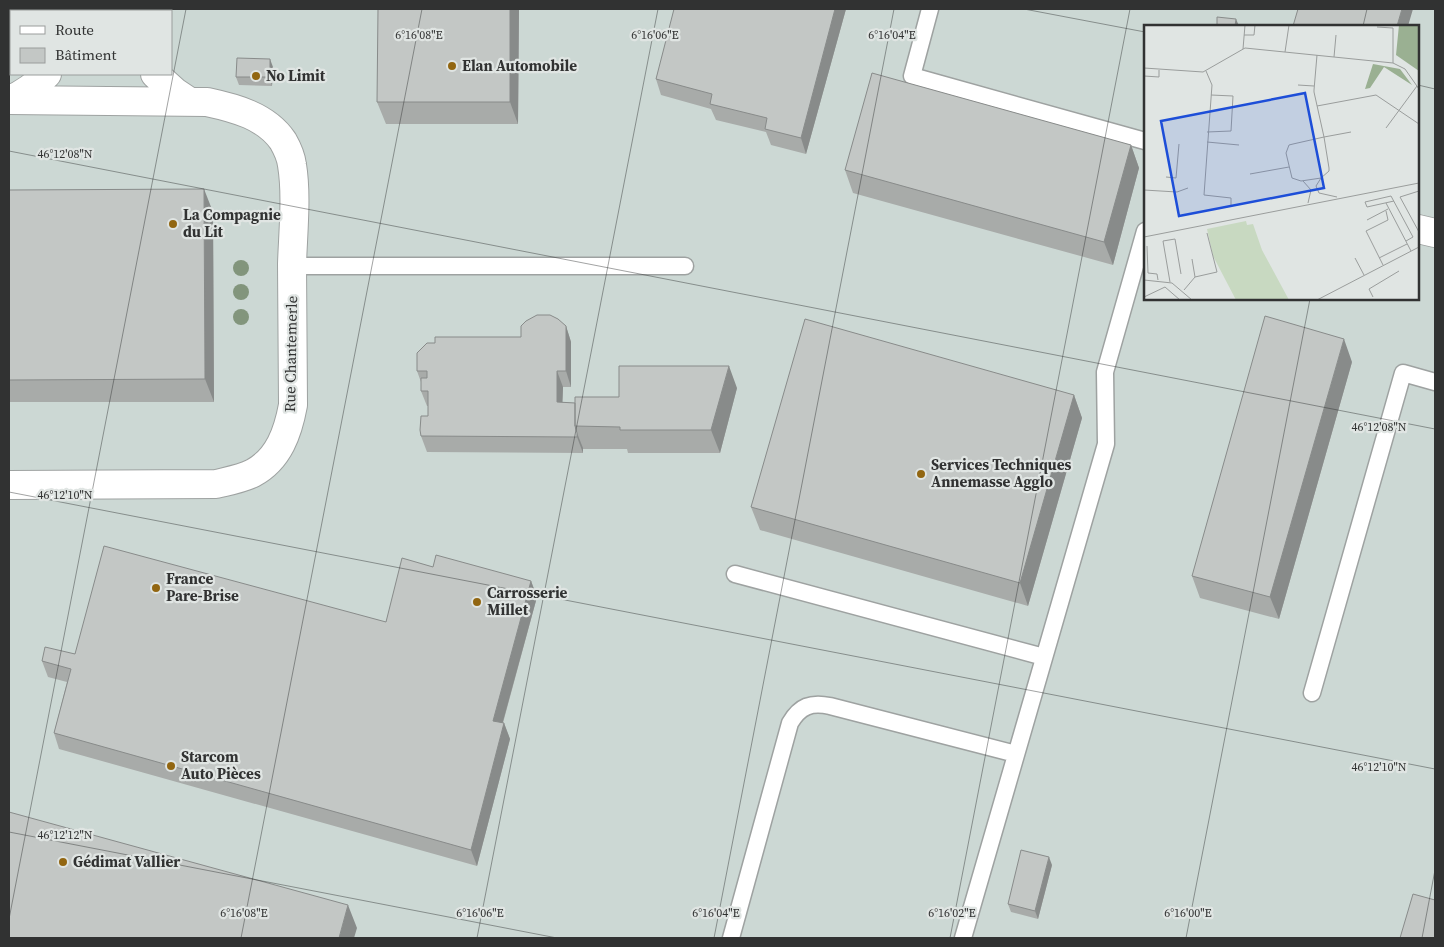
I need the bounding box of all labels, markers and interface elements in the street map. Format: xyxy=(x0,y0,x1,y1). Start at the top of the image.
legend xyxy=(10,10,172,75)
text: Route xyxy=(55,19,94,40)
inset map xyxy=(1144,25,1419,300)
text: 6°16'08"E xyxy=(395,27,443,43)
text: 6°16'06"E xyxy=(631,27,679,43)
text: 6°16'04"E xyxy=(868,27,916,43)
text: Bâtiment xyxy=(55,44,117,65)
place label: Elan Automobile xyxy=(462,55,577,76)
marker: Elan Automobile xyxy=(446,60,458,72)
place label: No Limit xyxy=(266,65,326,86)
marker: No Limit xyxy=(250,70,262,82)
text: 46°12'08"N xyxy=(37,146,93,162)
place label: La Compagnie du Lit xyxy=(183,204,281,242)
marker: La Compagnie du Lit xyxy=(167,218,179,230)
street label: Rue Chantemerle xyxy=(279,295,302,412)
text: 46°12'08"N xyxy=(1351,419,1407,435)
place label: Services Techniques Annemasse Agglo xyxy=(931,454,1071,492)
marker: Services Techniques Annemasse Agglo xyxy=(915,468,927,480)
text: 46°12'10"N xyxy=(37,487,93,503)
place label: France Pare-Brise xyxy=(166,568,239,606)
marker: France Pare-Brise xyxy=(150,582,162,594)
place label: Carrosserie Millet xyxy=(487,582,568,620)
marker: Carrosserie Millet xyxy=(471,596,483,608)
place label: Starcom Auto Pièces xyxy=(181,746,261,784)
text: 46°12'10"N xyxy=(1351,759,1407,775)
marker: Starcom Auto Pièces xyxy=(165,760,177,772)
text: 46°12'12"N xyxy=(37,827,93,843)
place label: Gédimat Vallier xyxy=(73,851,180,872)
marker: Gédimat Vallier xyxy=(57,856,69,868)
text: 6°16'08"E xyxy=(220,905,268,921)
text: 6°16'06"E xyxy=(456,905,504,921)
text: 6°16'04"E xyxy=(692,905,740,921)
text: 6°16'02"E xyxy=(928,905,976,921)
text: 6°16'00"E xyxy=(1164,905,1212,921)

